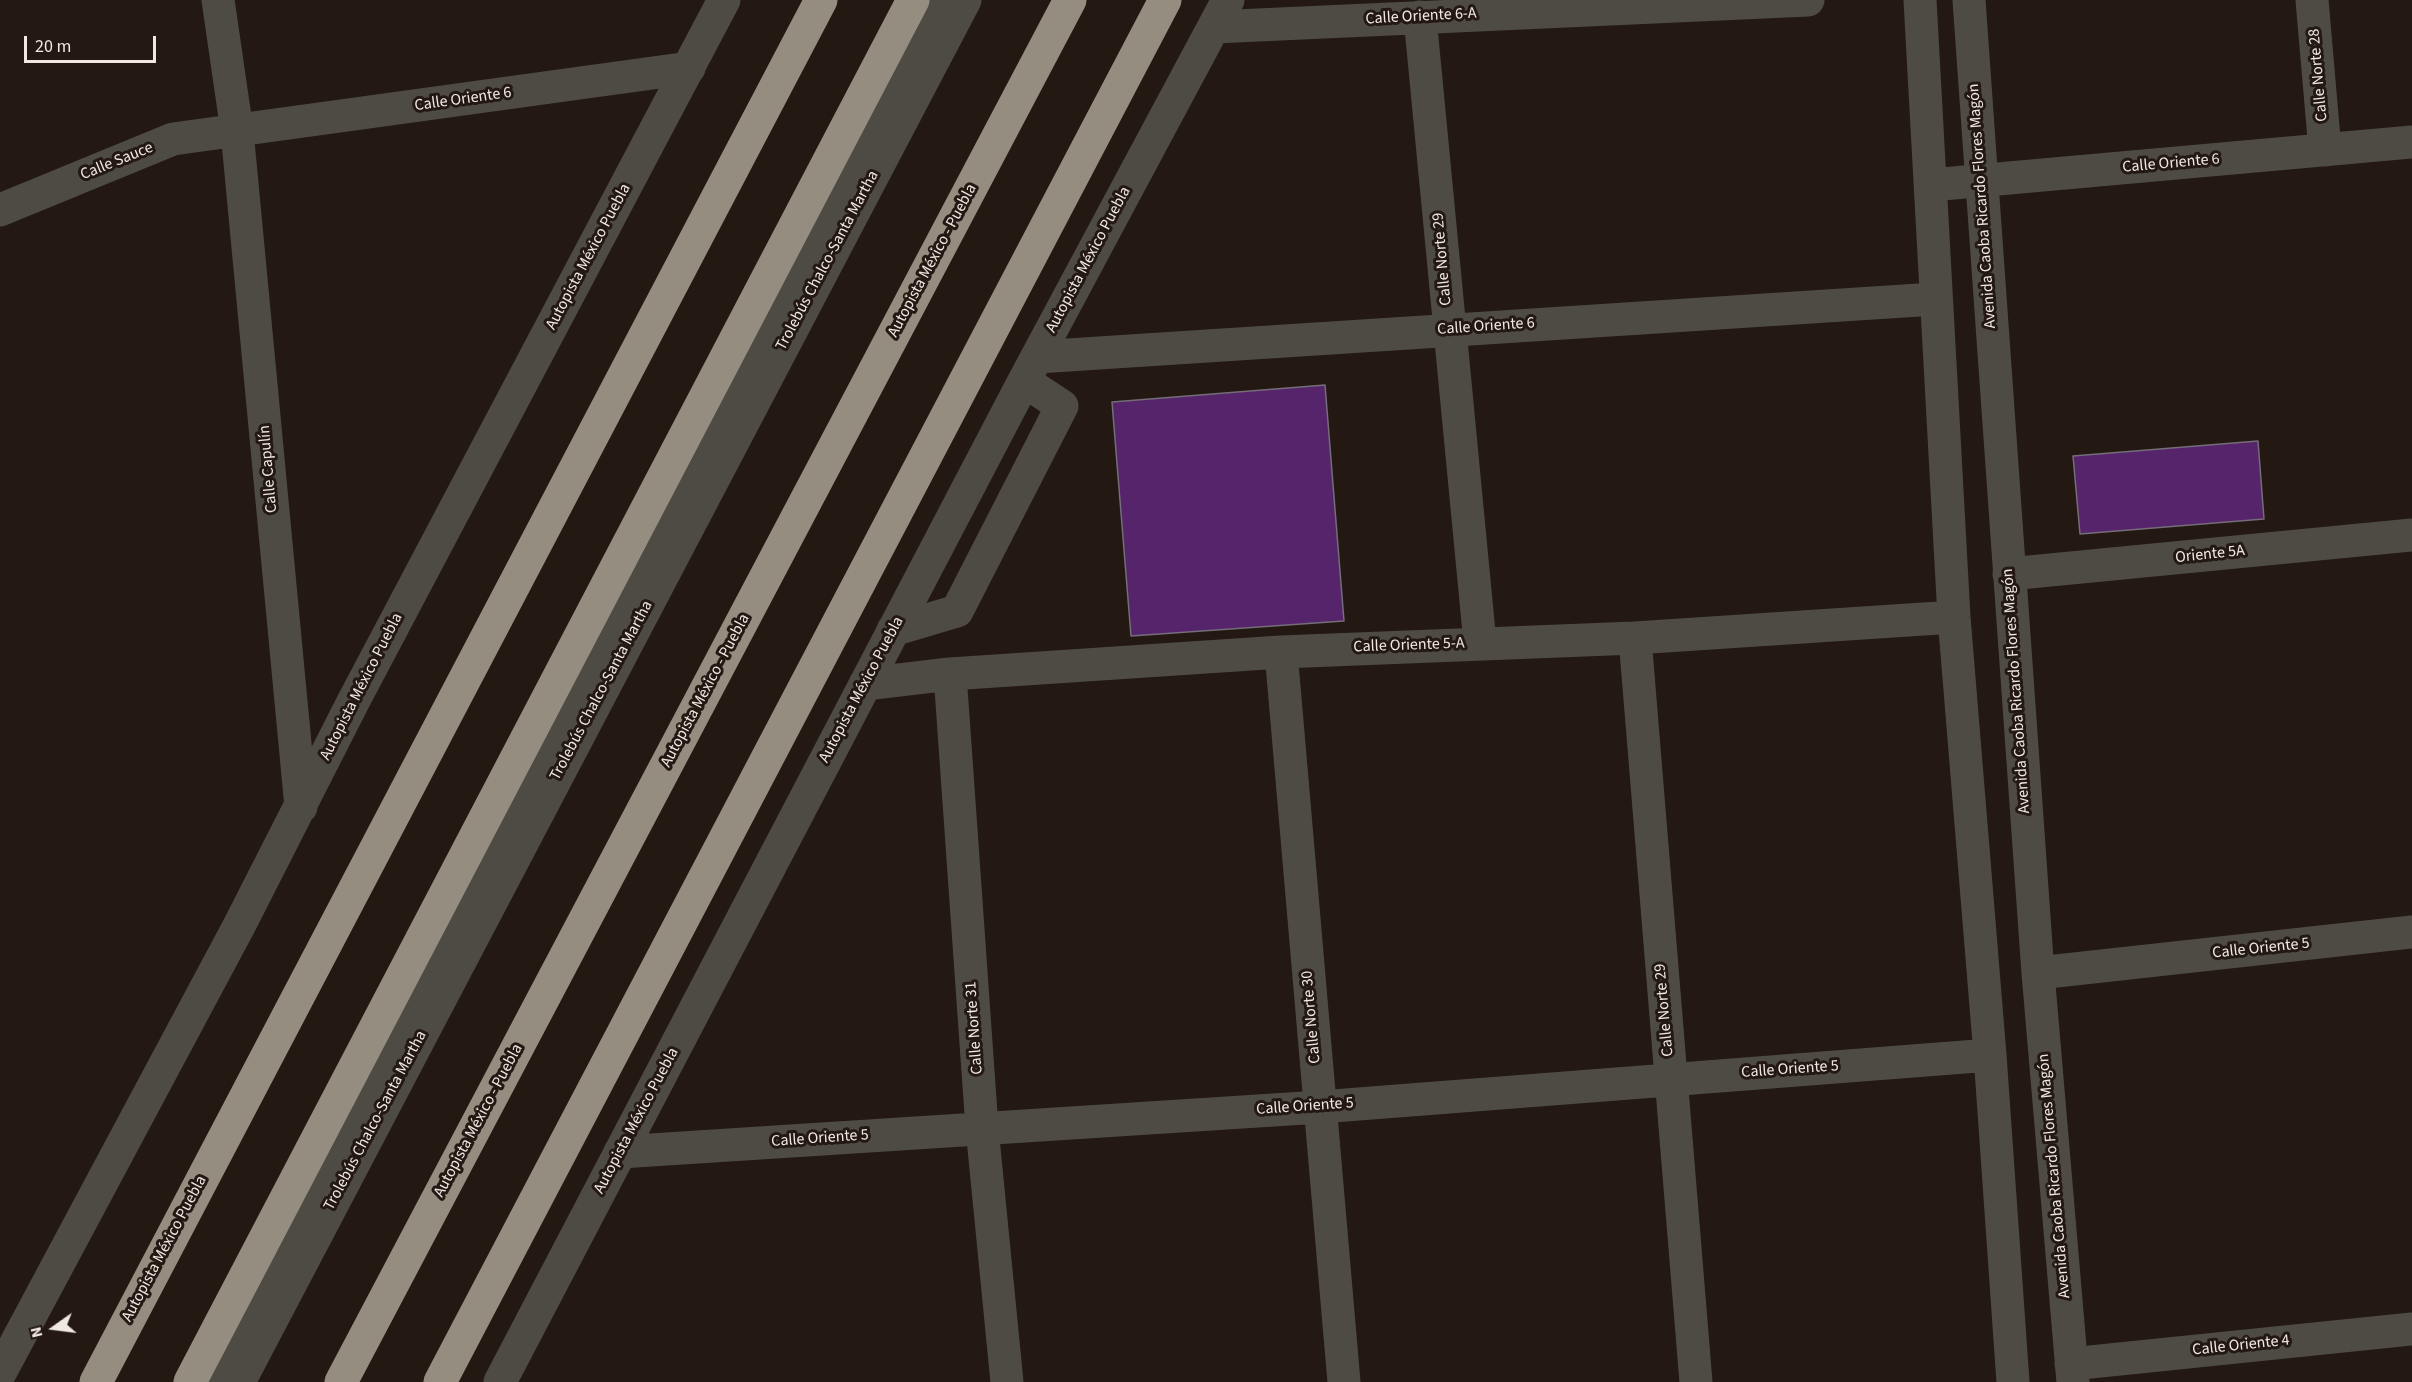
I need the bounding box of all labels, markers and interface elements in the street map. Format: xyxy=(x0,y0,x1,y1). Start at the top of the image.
street label: Calle Oriente 6-A xyxy=(1365,5,1477,29)
scale bar xyxy=(27,24,159,62)
street label: Calle Norte 28 xyxy=(2305,28,2333,122)
text: 20 m xyxy=(35,34,71,59)
street label: Avenida Caoba Ricardo Flores Magón xyxy=(1965,83,2001,329)
street label: Calle Oriente 6 xyxy=(413,84,513,116)
street label: Calle Sauce xyxy=(78,139,156,185)
street label: Calle Oriente 6 xyxy=(2122,150,2220,178)
street label: Trolebús Chalco-Santa Martha xyxy=(772,168,884,354)
street label: Autopista México Puebla xyxy=(542,181,636,333)
street label: Autopista México - Puebla xyxy=(884,181,982,341)
street label: Autopista México Puebla xyxy=(1042,184,1136,336)
street label: Calle Norte 29 xyxy=(1429,212,1457,306)
street label: Calle Oriente 6 xyxy=(1437,314,1535,340)
street label: Calle Capulín xyxy=(256,424,282,514)
street label: Oriente 5A xyxy=(2174,542,2246,568)
street label: Avenida Caoba Ricardo Flores Magón xyxy=(1999,568,2035,814)
street label: Trolebús Chalco-Santa Martha xyxy=(546,598,658,784)
street label: Autopista México Puebla xyxy=(317,610,407,764)
street label: Autopista México - Puebla xyxy=(657,611,755,771)
street label: Autopista México Puebla xyxy=(815,614,909,766)
street label: Calle Oriente 5-A xyxy=(1353,634,1465,658)
street label: Calle Oriente 5 xyxy=(2211,934,2311,964)
street label: Calle Norte 29 xyxy=(1651,963,1679,1057)
street label: Calle Norte 30 xyxy=(1298,970,1326,1064)
street label: Calle Norte 31 xyxy=(962,981,988,1075)
street label: Trolebús Chalco-Santa Martha xyxy=(320,1028,432,1214)
street label: Autopista México - Puebla xyxy=(430,1041,528,1201)
street label: Autopista México Puebla xyxy=(590,1045,684,1197)
street label: Avenida Caoba Ricardo Flores Magón xyxy=(2035,1053,2075,1299)
street label: Calle Oriente 5 xyxy=(1741,1057,1839,1083)
street label: Calle Oriente 5 xyxy=(1256,1094,1354,1120)
street label: Calle Oriente 5 xyxy=(771,1126,869,1152)
street label: Autopista México Puebla xyxy=(118,1173,212,1325)
north arrow xyxy=(24,1298,84,1358)
text: N xyxy=(25,1325,48,1340)
street label: Calle Oriente 4 xyxy=(2191,1331,2291,1361)

